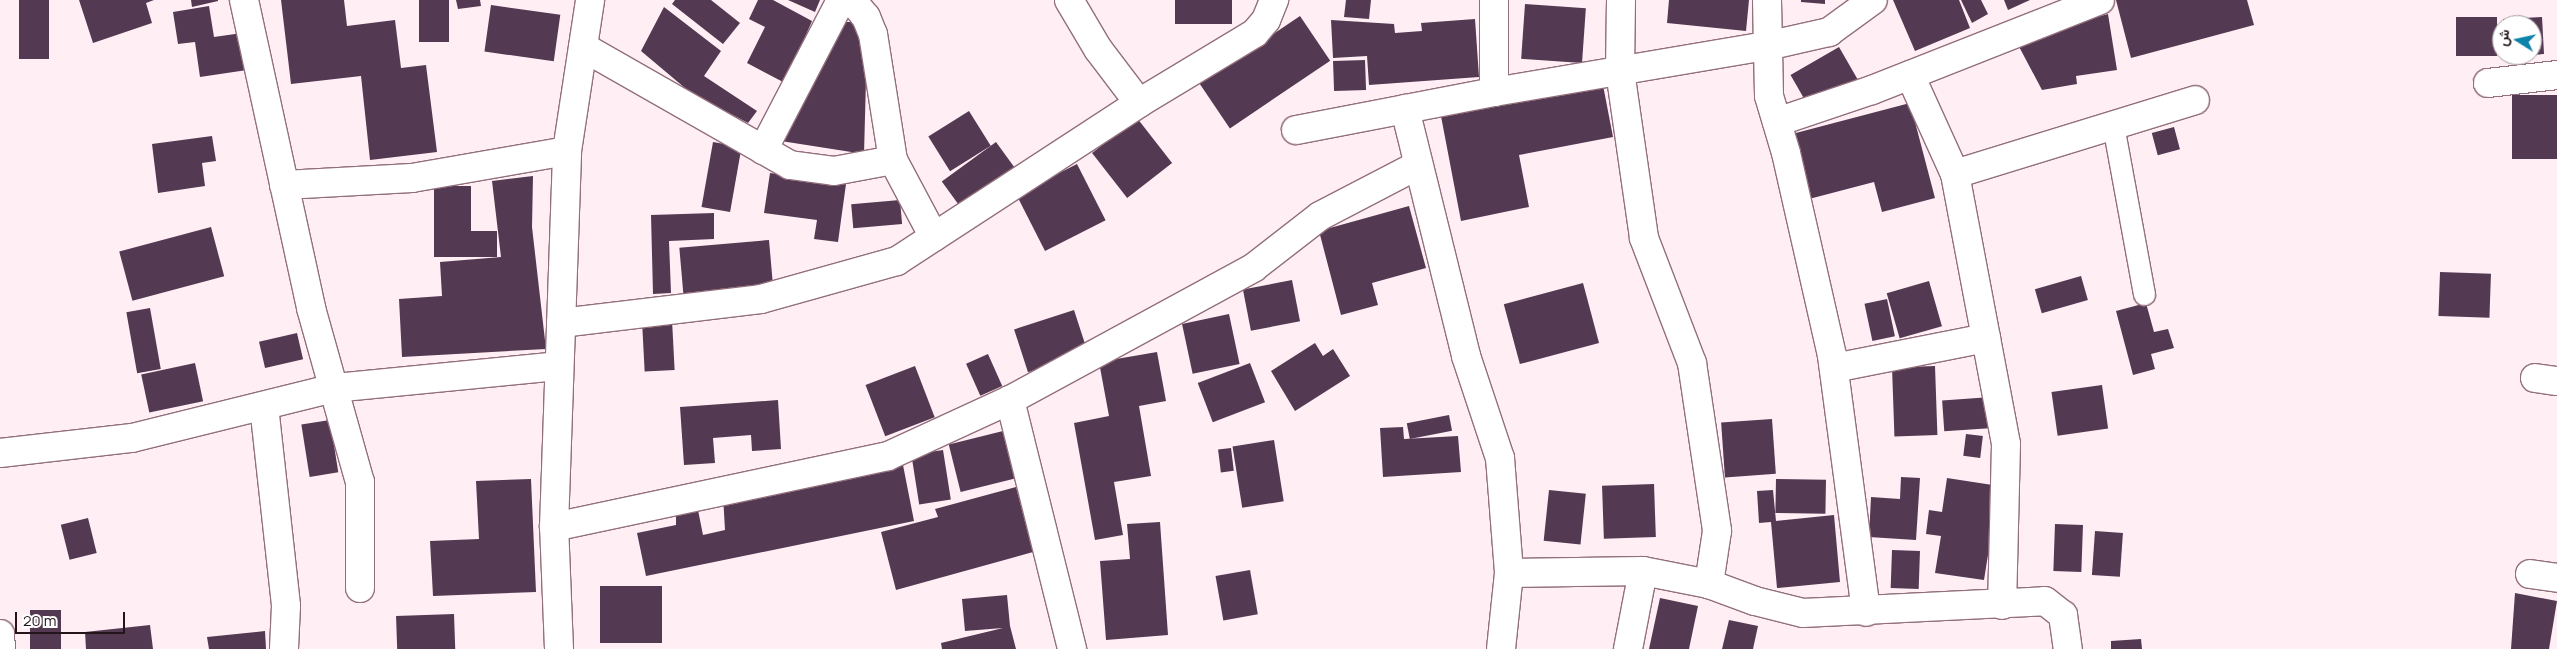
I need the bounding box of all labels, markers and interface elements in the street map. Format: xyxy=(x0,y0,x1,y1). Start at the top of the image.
north arrow xyxy=(2492,15,2542,65)
text: ش xyxy=(2492,28,2514,47)
scale bar xyxy=(18,602,128,634)
text: 20 m xyxy=(23,610,56,631)

